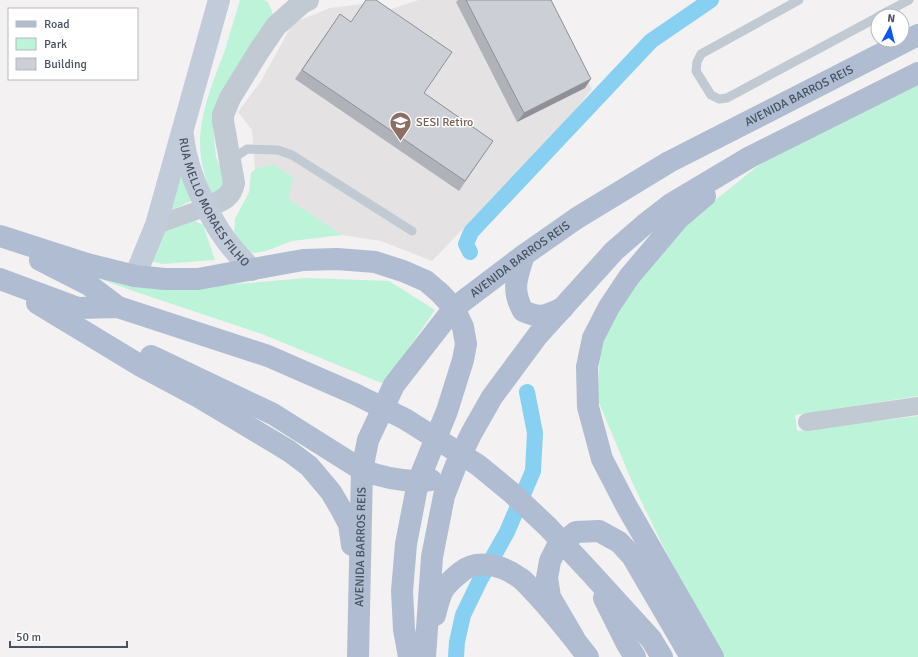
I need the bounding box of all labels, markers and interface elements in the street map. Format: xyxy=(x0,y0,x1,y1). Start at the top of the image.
legend xyxy=(8,8,138,80)
north arrow xyxy=(870,8,910,48)
text: N xyxy=(887,12,896,25)
text: Road xyxy=(44,17,70,32)
text: Park xyxy=(44,37,67,52)
text: Building xyxy=(44,57,87,72)
street label: AVENIDA BARROS REIS xyxy=(742,62,856,130)
school or university icon: SESI Retiro xyxy=(387,109,413,142)
place label: SESI Retiro xyxy=(416,115,473,130)
street label: RUA MELLO MORAES FILHO xyxy=(175,137,252,270)
street label: AVENIDA BARROS REIS xyxy=(467,218,573,301)
street label: AVENIDA BARROS REIS xyxy=(352,487,370,607)
scale bar xyxy=(10,623,127,649)
text: 50 m xyxy=(16,630,41,645)

